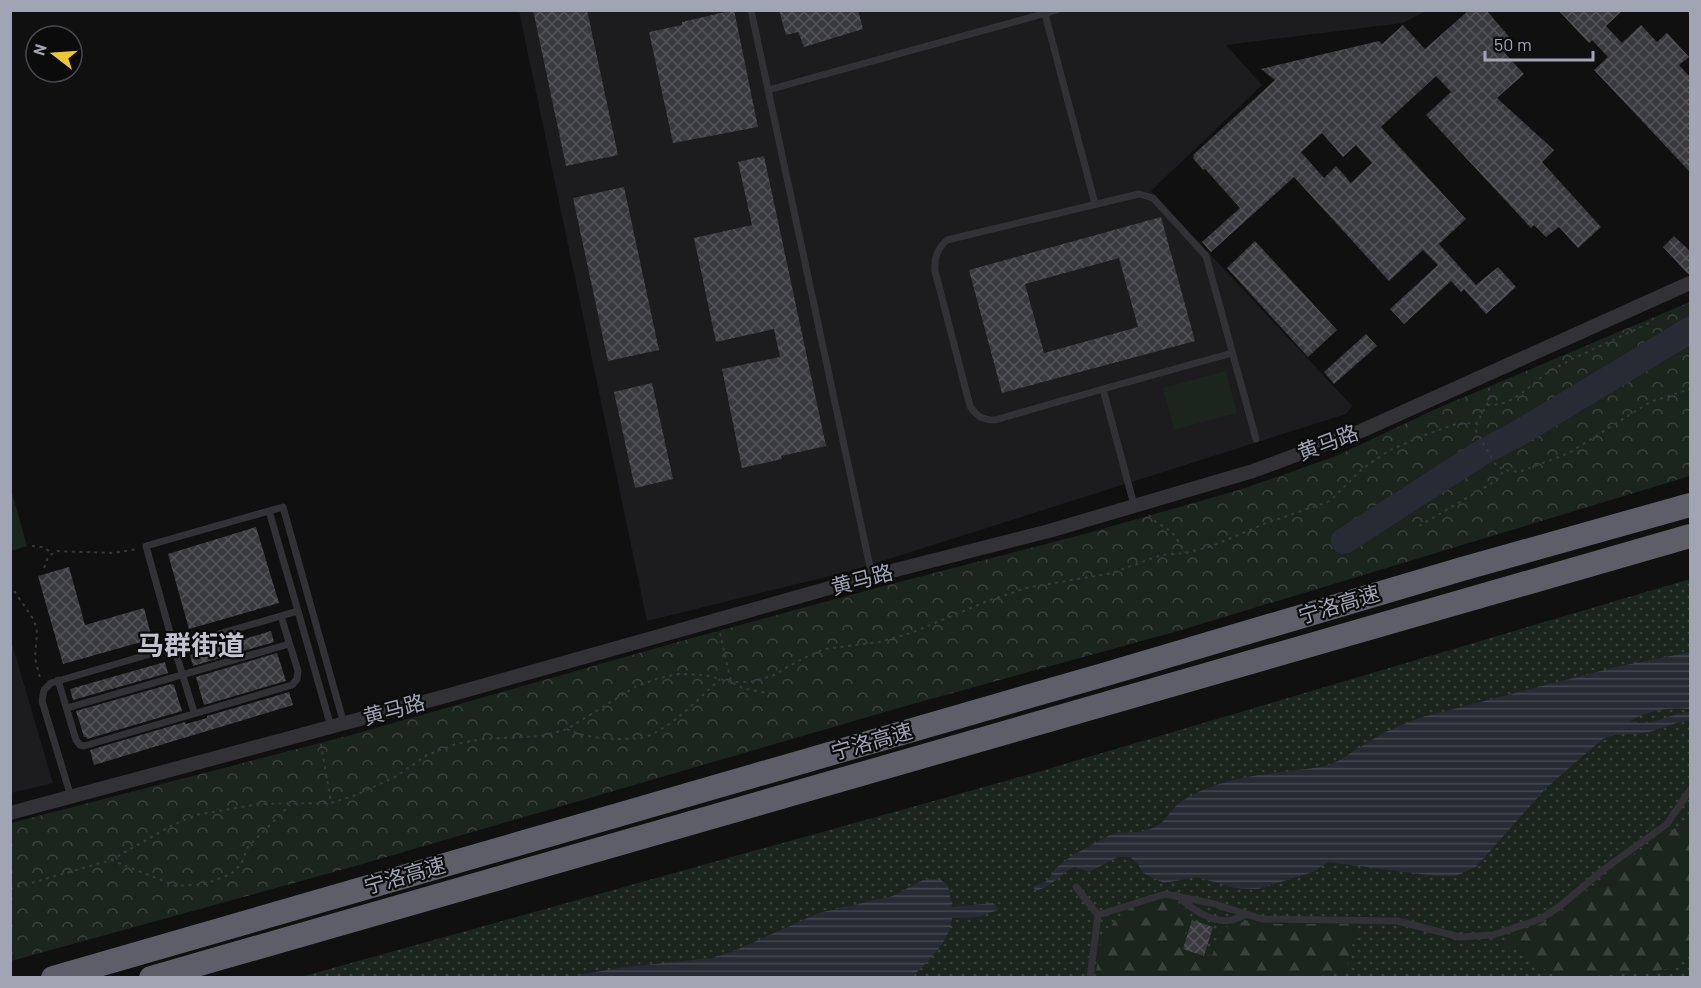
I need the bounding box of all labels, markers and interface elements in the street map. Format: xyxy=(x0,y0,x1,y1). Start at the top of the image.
north arrow xyxy=(24,24,84,84)
scale bar xyxy=(1485,24,1593,62)
text: 50 m xyxy=(1494,33,1532,55)
text: N xyxy=(29,42,50,57)
street label: 黄马路 xyxy=(1294,419,1361,465)
street label: 黄马路 xyxy=(828,558,895,599)
street label: 宁洛高速 xyxy=(1295,579,1382,628)
district label: 马群街道 xyxy=(137,628,245,660)
street label: 黄马路 xyxy=(360,688,427,729)
street label: 宁洛高速 xyxy=(828,717,915,764)
street label: 宁洛高速 xyxy=(361,851,448,898)

